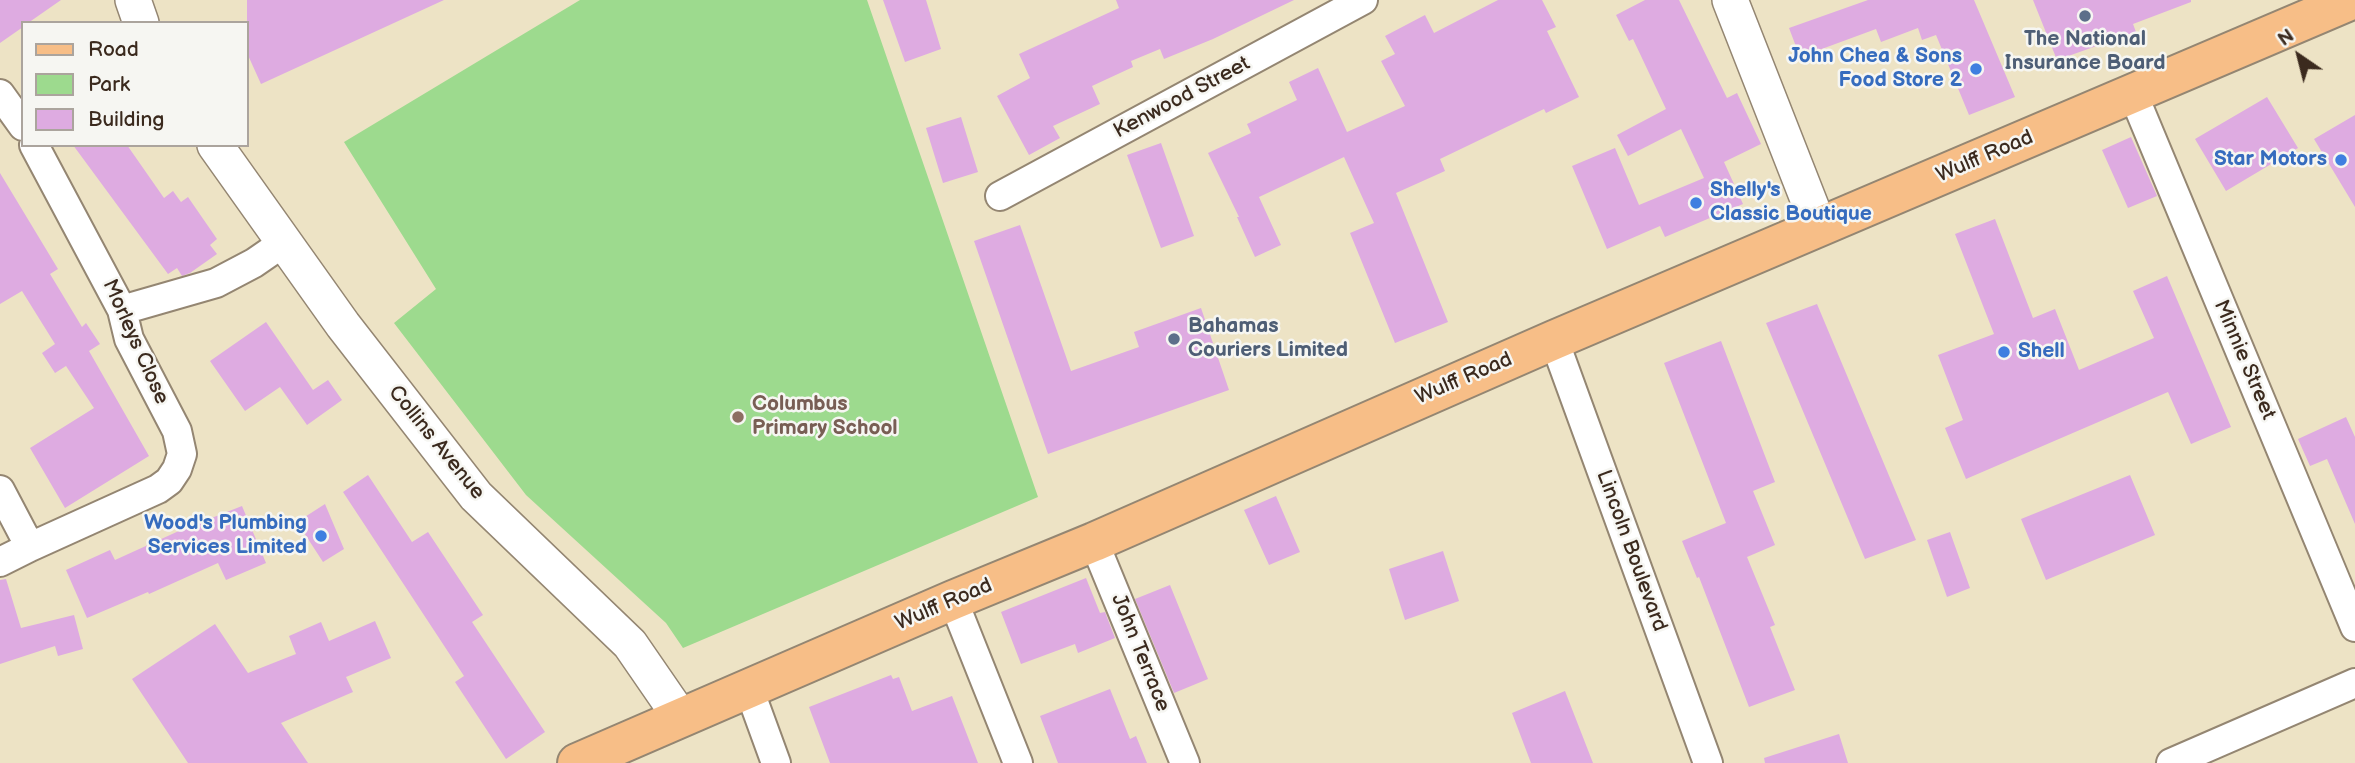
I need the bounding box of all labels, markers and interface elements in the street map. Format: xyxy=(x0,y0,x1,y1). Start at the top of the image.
marker: The National Insurance Board xyxy=(2077,8,2093,24)
legend xyxy=(21,21,248,147)
north arrow xyxy=(2264,21,2334,91)
text: N xyxy=(2274,25,2299,52)
place label: The National Insurance Board xyxy=(2005,27,2165,77)
text: Road xyxy=(88,37,139,62)
place label: John Chea & Sons Food Store 2 xyxy=(1788,44,1962,94)
street label: Kenwood Street xyxy=(1110,52,1254,144)
marker: John Chea & Sons Food Store 2 xyxy=(1968,61,1984,77)
text: Park xyxy=(88,72,130,97)
text: Building xyxy=(88,107,164,132)
street label: Wulff Road xyxy=(1933,125,2037,189)
place label: Star Motors xyxy=(2214,147,2327,173)
marker: Star Motors xyxy=(2333,152,2349,168)
place label: Shelly's Classic Boutique xyxy=(1710,178,1872,228)
marker: Shelly's Classic Boutique xyxy=(1688,195,1704,211)
street label: Morleys Close xyxy=(96,276,174,408)
street label: Minnie Street xyxy=(2208,296,2280,424)
place label: Bahamas Couriers Limited xyxy=(1188,314,1348,364)
marker: Bahamas Couriers Limited xyxy=(1166,331,1182,347)
place label: Shell xyxy=(2018,339,2065,365)
marker: Shell xyxy=(1996,344,2012,360)
street label: Wulff Road xyxy=(1412,347,1516,411)
street label: Collins Avenue xyxy=(382,381,490,505)
place label: Columbus Primary School xyxy=(752,392,898,442)
marker: Columbus Primary School xyxy=(730,409,746,425)
street label: Lincoln Boulevard xyxy=(1590,467,1672,635)
place label: Wood's Plumbing Services Limited xyxy=(144,511,307,561)
marker: Wood's Plumbing Services Limited xyxy=(313,528,329,544)
street label: Wulff Road xyxy=(892,573,996,637)
street label: John Terrace xyxy=(1105,590,1175,716)

